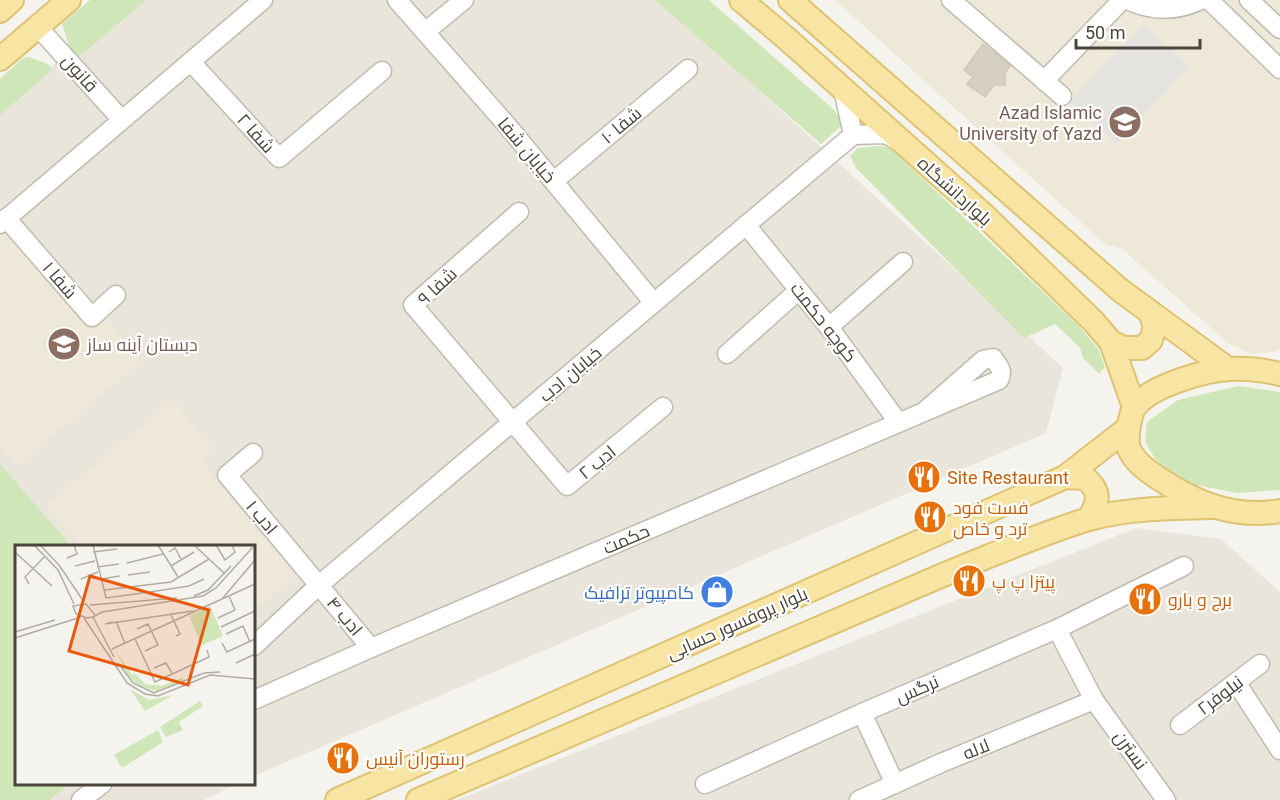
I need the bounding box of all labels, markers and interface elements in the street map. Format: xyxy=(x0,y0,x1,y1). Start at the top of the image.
scale bar xyxy=(1076,12,1200,50)
text: 50 m xyxy=(1085,22,1125,43)
street label: قانون xyxy=(57,50,102,97)
street label: شفا ۱۰ xyxy=(597,102,645,148)
place label: Azad Islamic University of Yazd xyxy=(959,102,1102,144)
school or university icon: Azad Islamic University of Yazd xyxy=(1107,104,1143,140)
street label: شفا ۲ xyxy=(233,109,279,157)
street label: خیابان شفا xyxy=(493,113,560,188)
street label: بلواردانشگاه xyxy=(913,152,996,231)
street label: شفا ۱ xyxy=(38,257,82,303)
street label: شفا ۹ xyxy=(413,263,461,309)
street label: کوچه حکمت xyxy=(785,278,862,367)
school or university icon: دبستان آینه ساز xyxy=(46,326,82,362)
place label: دبستان آینه ساز xyxy=(86,334,198,356)
street label: خیابان ادب xyxy=(535,342,606,407)
street label: ادب ۲ xyxy=(574,441,620,483)
restaurant icon: Site Restaurant xyxy=(906,459,942,495)
place label: Site Restaurant xyxy=(947,467,1069,488)
street label: ادب ۱ xyxy=(242,496,282,538)
place label: فست فود ترد و خاص xyxy=(953,497,1029,540)
restaurant icon: فست فود ترد و خاص xyxy=(912,499,948,535)
street label: حکمت xyxy=(599,520,653,558)
inset map xyxy=(15,545,255,785)
restaurant icon: پیتزا پ پ xyxy=(951,563,987,599)
place label: پیتزا پ پ xyxy=(992,571,1055,594)
shop icon: کامپیوتر ترافیک xyxy=(699,574,735,610)
restaurant icon: برج و بارو xyxy=(1127,581,1163,617)
place label: کامپیوتر ترافیک xyxy=(584,582,694,604)
street label: بلوار پروفسور حسابی xyxy=(663,582,812,665)
place label: برج و بارو xyxy=(1168,589,1232,612)
street label: ادب ۴ xyxy=(323,592,367,640)
street label: نرگس xyxy=(892,671,942,708)
street label: نیلوفر۲ xyxy=(1193,671,1248,720)
street label: نسترن xyxy=(1109,726,1152,774)
street label: لاله xyxy=(960,734,992,764)
restaurant icon: رستوران آنیس xyxy=(325,740,361,776)
place label: رستوران آنیس xyxy=(366,748,465,770)

